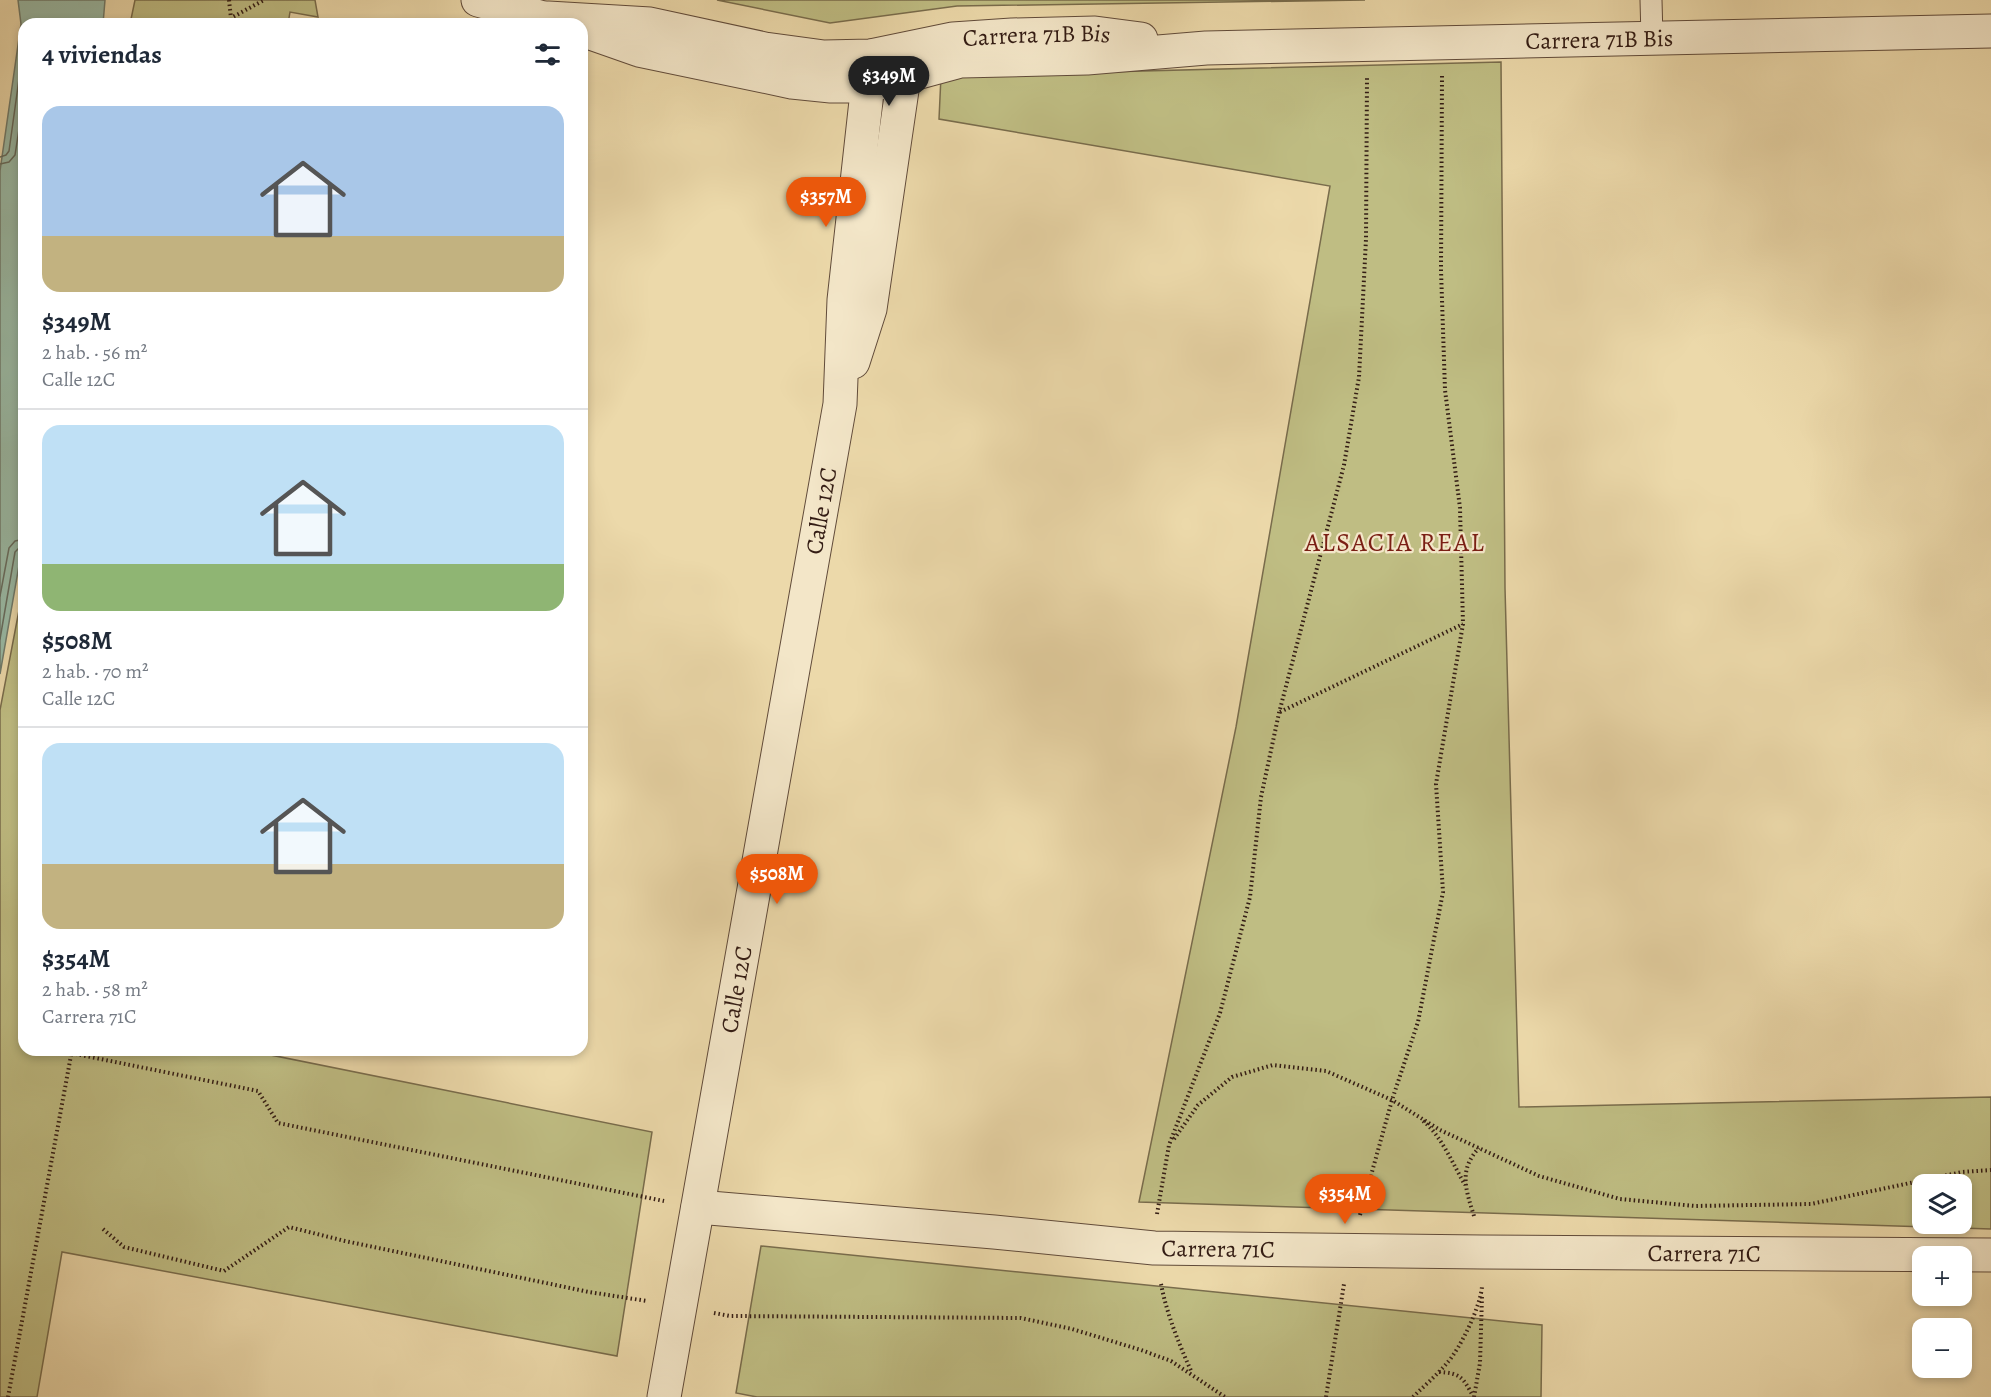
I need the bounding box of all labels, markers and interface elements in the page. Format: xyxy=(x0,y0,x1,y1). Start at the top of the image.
street label: Carrera 71B Bis xyxy=(962,17,1113,54)
street label: Carrera 71B Bis xyxy=(1525,22,1674,57)
text: 4 viviendas xyxy=(42,37,162,72)
icon: filters xyxy=(531,38,564,71)
pin: $349M xyxy=(847,56,931,107)
text: $349M xyxy=(862,62,916,89)
icon: home xyxy=(249,145,357,253)
pin: $357M xyxy=(784,177,868,228)
text: $357M xyxy=(800,183,852,210)
text: $349M xyxy=(42,304,111,339)
text: 2 hab. · 56 m² xyxy=(42,339,147,366)
text: Calle 12C xyxy=(42,366,115,393)
icon: home xyxy=(249,464,357,572)
street label: Calle 12C xyxy=(798,465,845,557)
district label: ALSACIA REAL xyxy=(1304,525,1485,560)
text: $508M xyxy=(42,623,113,658)
text: 2 hab. · 70 m² xyxy=(42,658,149,685)
text: Calle 12C xyxy=(42,685,115,712)
icon: home xyxy=(249,782,357,890)
pin: $508M xyxy=(735,854,819,905)
text: $508M xyxy=(750,860,804,887)
text: $354M xyxy=(42,941,110,976)
street label: Calle 12C xyxy=(713,943,760,1036)
text: 2 hab. · 58 m² xyxy=(42,976,148,1003)
text: Carrera 71C xyxy=(42,1003,136,1030)
pin: $354M xyxy=(1303,1174,1387,1225)
map controls xyxy=(1912,1174,1972,1378)
button: layers xyxy=(1912,1174,1972,1234)
text: $354M xyxy=(1319,1180,1371,1207)
street label: Carrera 71C xyxy=(1161,1232,1275,1265)
street label: Carrera 71C xyxy=(1647,1237,1761,1270)
button: + xyxy=(1912,1246,1972,1306)
button: − xyxy=(1912,1318,1972,1378)

